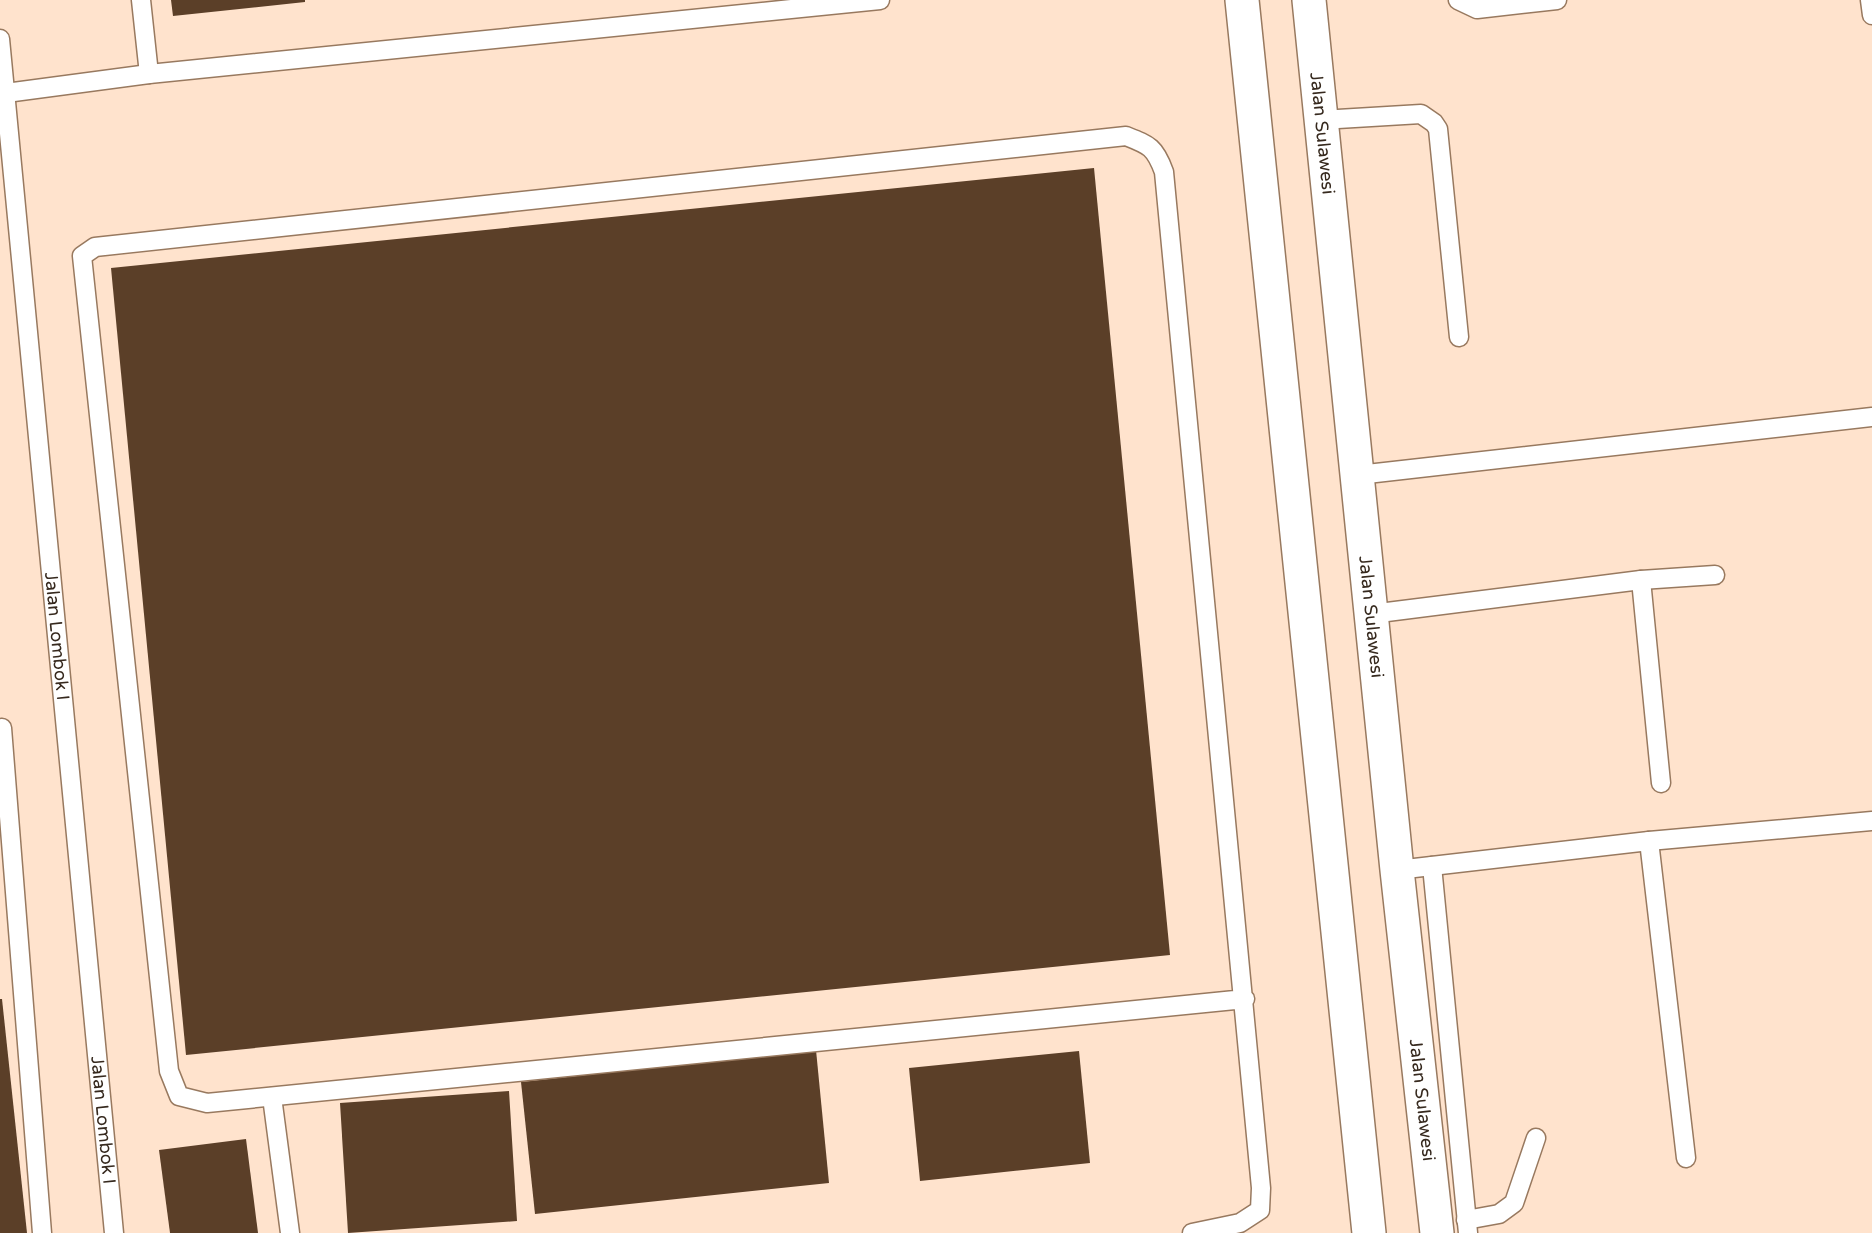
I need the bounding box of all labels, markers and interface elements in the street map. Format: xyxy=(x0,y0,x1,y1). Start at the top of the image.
street label: Jalan Sulawesi xyxy=(1305,71,1340,195)
street label: Jalan Sulawesi xyxy=(1354,555,1389,679)
street label: Jalan Lombok I xyxy=(40,571,74,701)
street label: Jalan Sulawesi xyxy=(1405,1038,1440,1162)
street label: Jalan Lombok I xyxy=(86,1055,120,1185)

